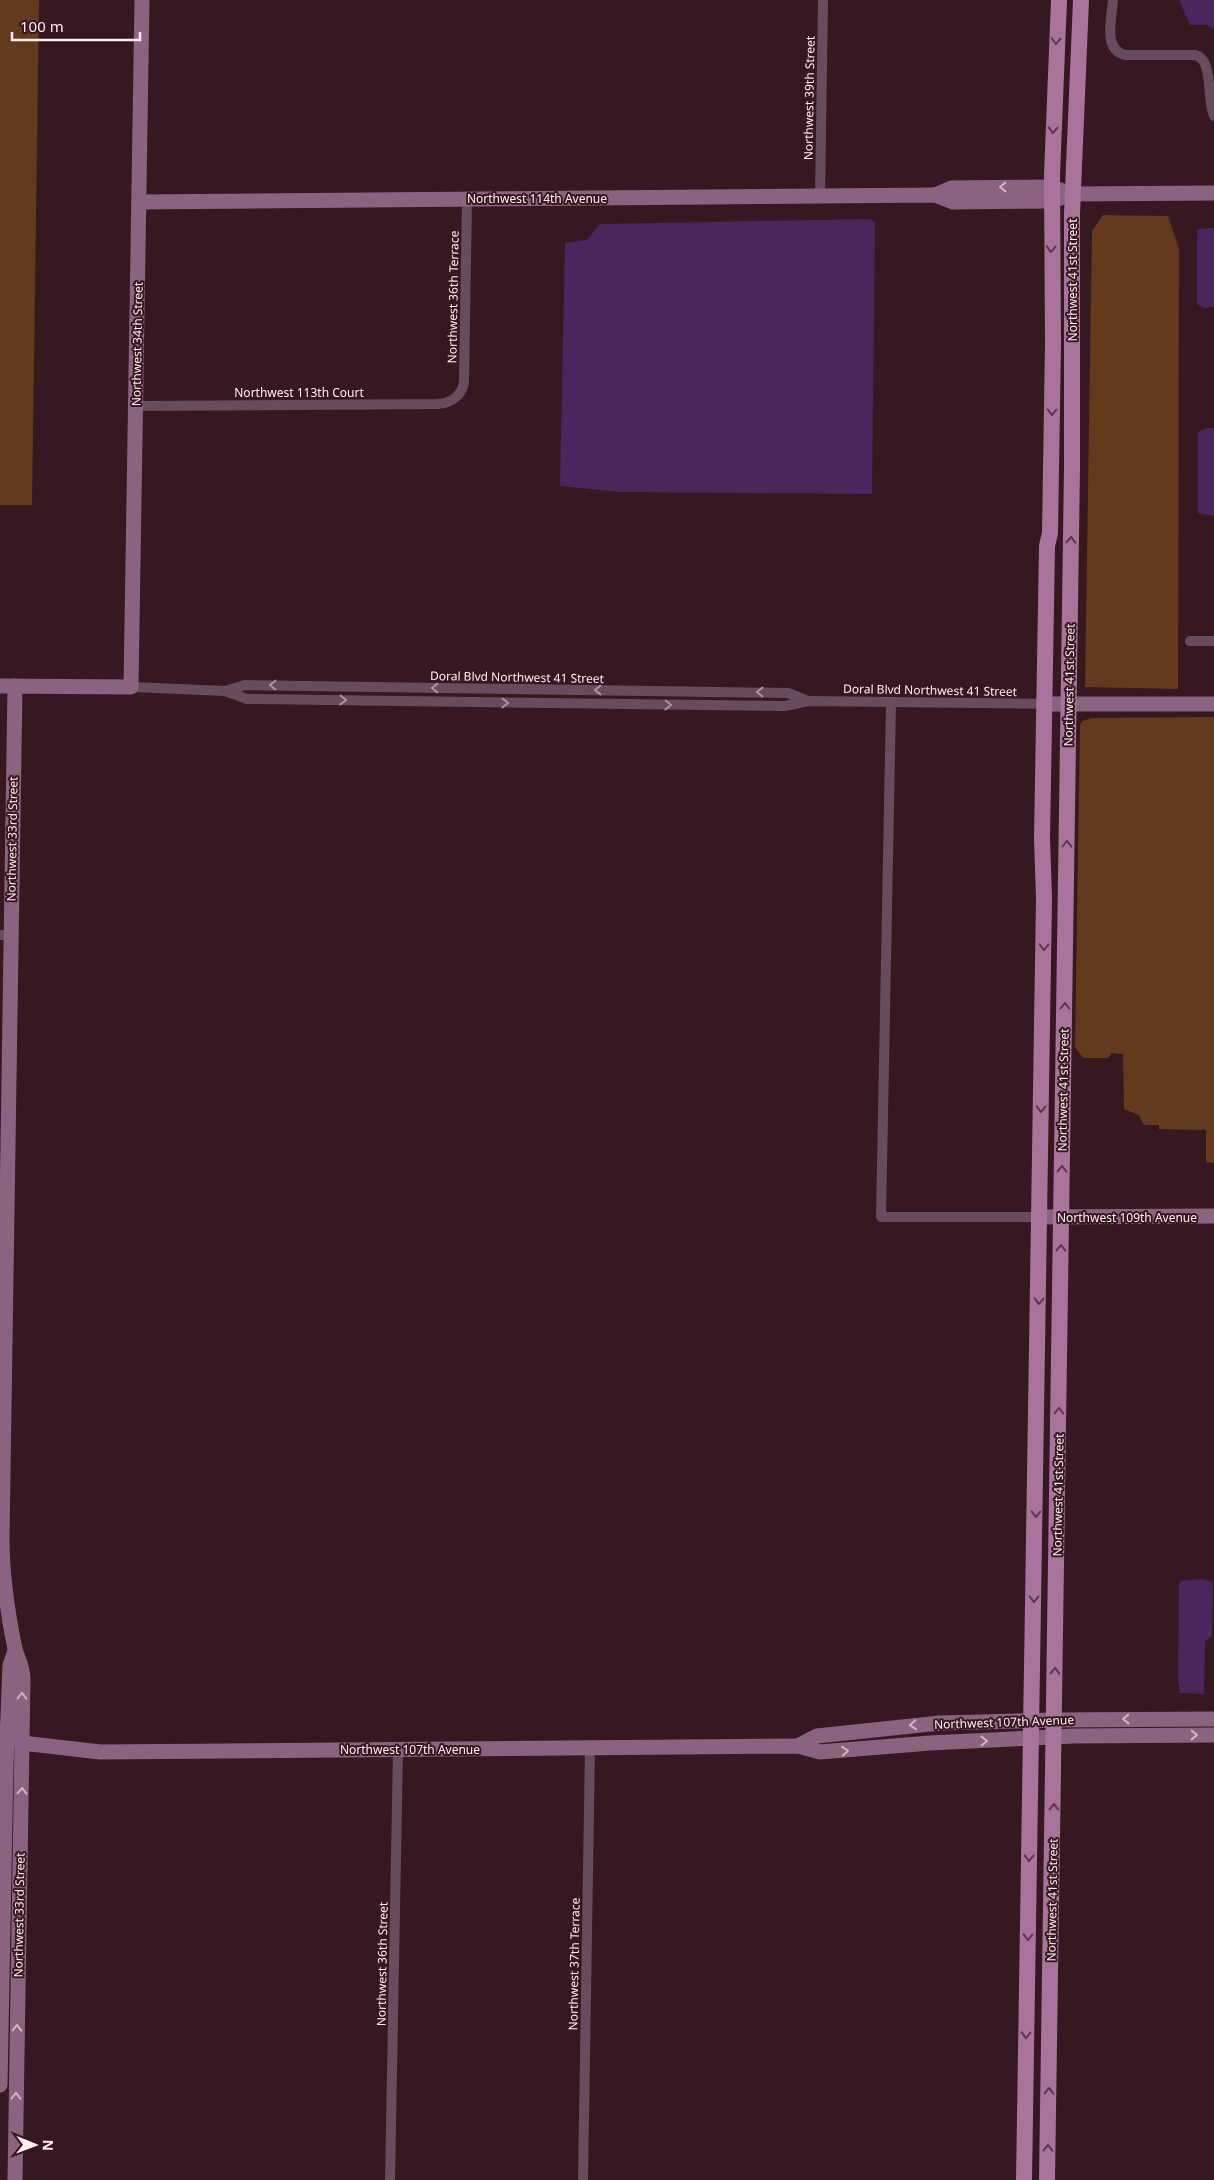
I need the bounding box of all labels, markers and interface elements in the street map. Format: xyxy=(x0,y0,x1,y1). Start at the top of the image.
scale bar xyxy=(12,10,140,42)
text: 100 m xyxy=(20,16,64,36)
street label: Northwest 39th Street xyxy=(799,35,819,160)
one-way arrow xyxy=(1051,37,1062,45)
one-way arrow xyxy=(1048,126,1058,134)
one-way arrow xyxy=(999,182,1006,192)
street label: Northwest 114th Avenue xyxy=(467,190,607,207)
street label: Northwest 41st Street xyxy=(1064,218,1081,341)
street label: Northwest 36th Terrace xyxy=(443,230,463,363)
one-way arrow xyxy=(1046,246,1056,254)
street label: Northwest 34th Street xyxy=(127,281,147,406)
street label: Northwest 113th Court xyxy=(234,384,364,401)
one-way arrow xyxy=(1047,408,1057,416)
one-way arrow xyxy=(1066,536,1077,544)
street label: Northwest 41st Street xyxy=(1059,623,1079,747)
street label: Doral Blvd Northwest 41 Street xyxy=(430,667,605,687)
one-way arrow xyxy=(269,680,276,690)
street label: Doral Blvd Northwest 41 Street xyxy=(843,680,1018,700)
one-way arrow xyxy=(431,683,439,694)
one-way arrow xyxy=(594,685,602,695)
one-way arrow xyxy=(756,687,764,697)
one-way arrow xyxy=(339,695,347,705)
one-way arrow xyxy=(501,697,509,708)
one-way arrow xyxy=(664,700,672,710)
street label: Northwest 33rd Street xyxy=(2,776,22,902)
one-way arrow xyxy=(1062,840,1072,848)
one-way arrow xyxy=(1039,944,1049,951)
one-way arrow xyxy=(1059,1002,1070,1010)
street label: Northwest 41st Street xyxy=(1053,1028,1073,1152)
one-way arrow xyxy=(1036,1106,1046,1114)
one-way arrow xyxy=(1057,1165,1067,1172)
street label: Northwest 109th Avenue xyxy=(1057,1209,1197,1226)
one-way arrow xyxy=(1056,1244,1066,1252)
one-way arrow xyxy=(1034,1298,1044,1305)
one-way arrow xyxy=(1053,1407,1064,1415)
street label: Northwest 41st Street xyxy=(1048,1433,1068,1557)
one-way arrow xyxy=(1030,1510,1041,1518)
one-way arrow xyxy=(1029,1596,1039,1603)
one-way arrow xyxy=(1050,1667,1060,1674)
one-way arrow xyxy=(17,1692,28,1700)
street label: Northwest 107th Avenue xyxy=(934,1711,1075,1733)
one-way arrow xyxy=(1121,1714,1129,1724)
one-way arrow xyxy=(909,1719,917,1730)
one-way arrow xyxy=(1191,1730,1199,1740)
one-way arrow xyxy=(980,1736,988,1746)
street label: Northwest 107th Avenue xyxy=(340,1741,480,1758)
one-way arrow xyxy=(842,1745,850,1756)
one-way arrow xyxy=(16,1787,27,1795)
one-way arrow xyxy=(1048,1803,1059,1811)
street label: Northwest 41st Street xyxy=(1042,1838,1062,1962)
street label: Northwest 33rd Street xyxy=(9,1852,29,1978)
one-way arrow xyxy=(1024,1854,1034,1862)
street label: Northwest 37th Terrace xyxy=(564,1897,584,2030)
street label: Northwest 36th Street xyxy=(372,1901,392,2026)
one-way arrow xyxy=(1023,1934,1033,1941)
one-way arrow xyxy=(12,2024,23,2032)
one-way arrow xyxy=(1021,2031,1031,2039)
one-way arrow xyxy=(1044,2087,1054,2094)
one-way arrow xyxy=(11,2092,21,2100)
north arrow xyxy=(10,2120,60,2170)
text: N xyxy=(39,2139,58,2151)
one-way arrow xyxy=(1043,2144,1053,2152)

